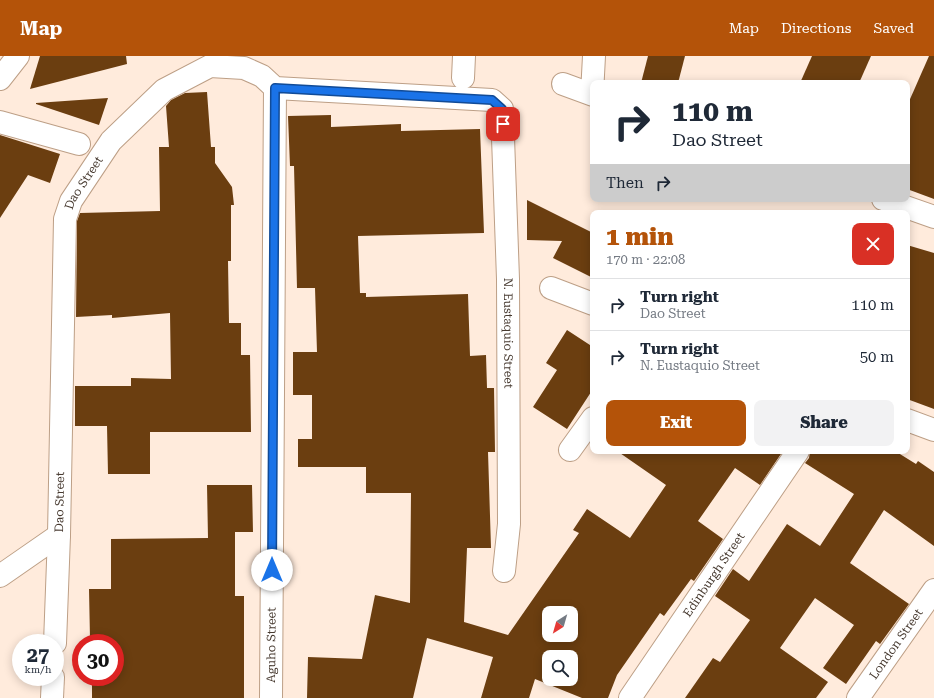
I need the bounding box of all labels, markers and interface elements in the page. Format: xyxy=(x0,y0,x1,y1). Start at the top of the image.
text: Map xyxy=(20,17,62,40)
text: Map xyxy=(729,20,759,36)
text: Directions xyxy=(781,20,851,36)
text: Saved xyxy=(873,20,914,36)
text: 110 m xyxy=(672,95,753,128)
icon: right xyxy=(606,96,658,148)
pin xyxy=(486,107,520,141)
icon: arrive xyxy=(492,113,514,135)
text: Dao Street xyxy=(672,129,763,150)
street label: Dao Street xyxy=(62,153,106,211)
icon: right xyxy=(652,172,674,194)
text: Then xyxy=(606,174,644,192)
text: 1 min xyxy=(606,223,673,251)
button: close xyxy=(852,223,894,265)
text: 170 m · 22:08 xyxy=(606,252,685,267)
street label: N. Eustaquio Street xyxy=(501,278,515,389)
text: Turn right xyxy=(640,288,719,306)
icon: right xyxy=(606,294,628,316)
text: 110 m xyxy=(851,296,894,314)
text: Dao Street xyxy=(640,306,706,321)
text: Turn right xyxy=(640,340,719,358)
icon: right xyxy=(606,346,628,368)
text: 50 m xyxy=(860,348,894,366)
text: N. Eustaquio Street xyxy=(640,358,760,373)
button: Exit xyxy=(606,400,746,446)
button: Share xyxy=(754,400,894,446)
street label: Dao Street xyxy=(52,471,67,532)
street label: Edinburgh Street xyxy=(680,530,748,620)
position arrow xyxy=(251,549,293,591)
north arrow xyxy=(542,606,578,642)
map controls xyxy=(542,606,578,686)
street label: London Street xyxy=(866,606,926,682)
street label: Aguho Street xyxy=(264,607,279,683)
speed limit sign: 30 xyxy=(72,634,124,686)
text: 27 xyxy=(27,643,49,667)
button: search xyxy=(542,650,578,686)
text: km/h xyxy=(25,664,51,675)

